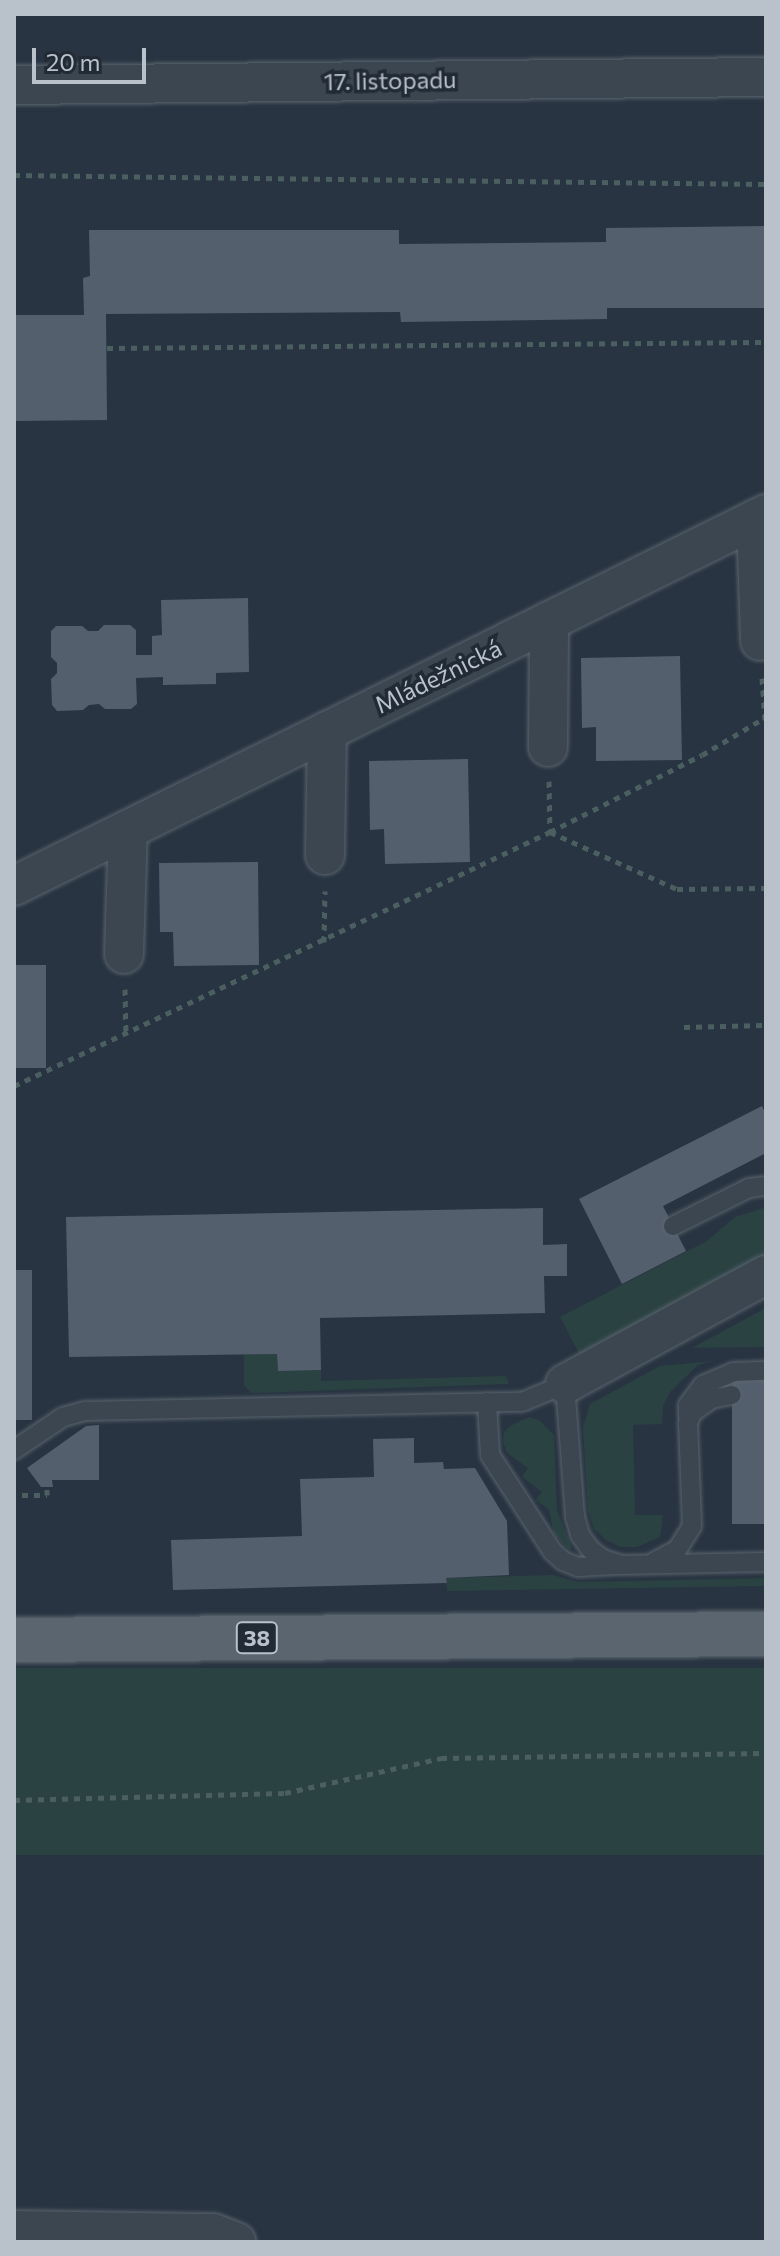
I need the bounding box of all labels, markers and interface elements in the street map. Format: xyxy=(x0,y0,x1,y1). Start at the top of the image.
scale bar xyxy=(36,32,150,82)
text: 20 m xyxy=(46,47,100,76)
street label: 17. listopadu xyxy=(323,64,457,96)
street label: Mládežnická xyxy=(370,633,506,719)
road number: 38 xyxy=(235,1620,279,1656)

